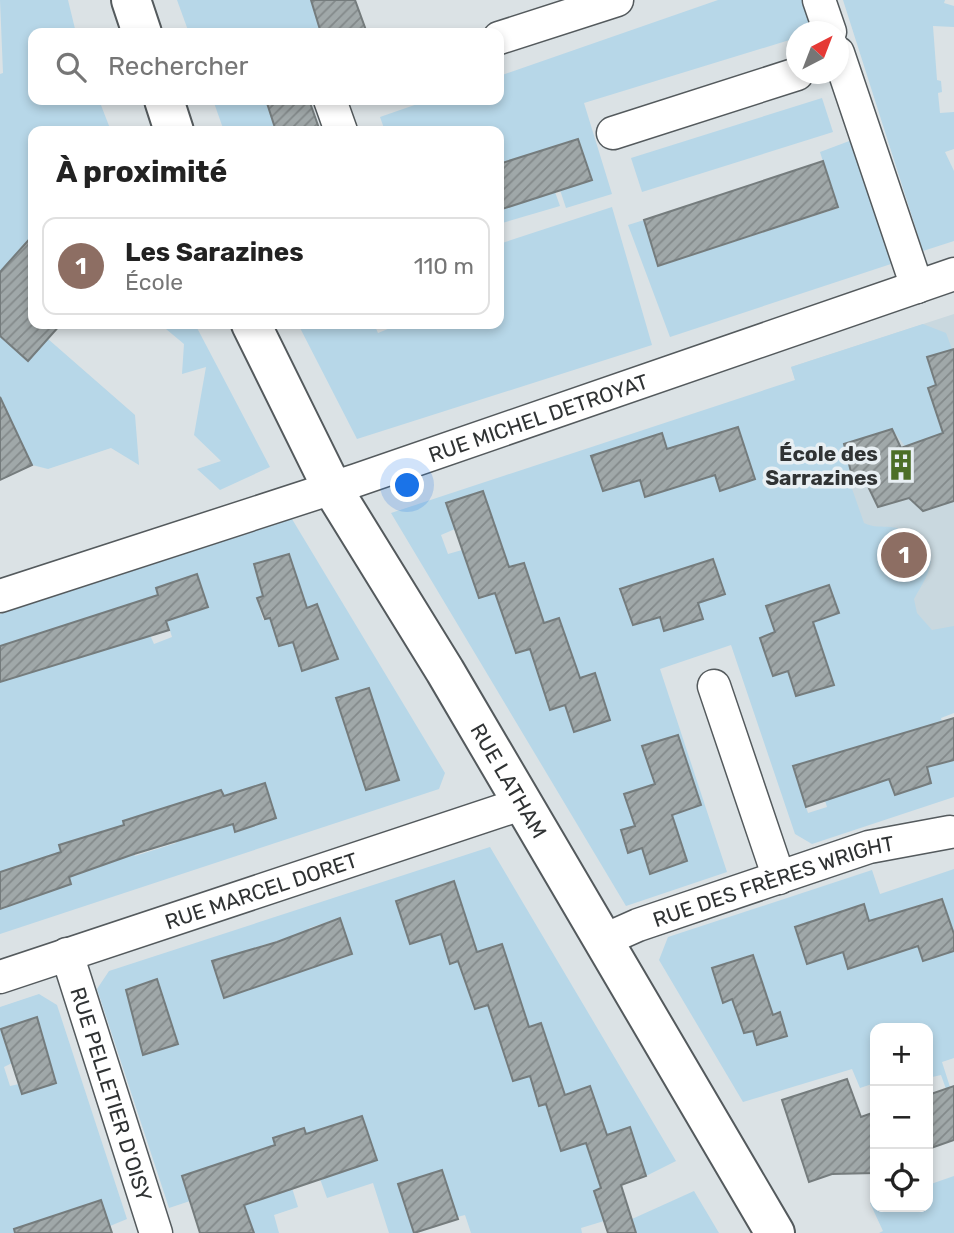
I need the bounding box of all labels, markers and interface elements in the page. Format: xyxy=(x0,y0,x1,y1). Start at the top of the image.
north arrow xyxy=(786,21,849,84)
search box xyxy=(28,28,504,105)
icon: search xyxy=(52,48,90,86)
text: Rechercher xyxy=(108,51,248,82)
text: À proximité xyxy=(56,154,227,190)
text: Les Sarazines xyxy=(125,237,304,268)
text: 1 xyxy=(75,252,87,280)
text: 110 m xyxy=(414,252,474,280)
text: École xyxy=(125,268,183,296)
street label: RUE MICHEL DETROYAT xyxy=(425,368,651,467)
place label: École des Sarrazines xyxy=(765,441,878,490)
building icon: École des Sarrazines xyxy=(884,448,918,482)
your location xyxy=(390,468,424,502)
pin: 1 xyxy=(881,529,927,581)
street label: RUE LATHAM xyxy=(466,719,553,842)
street label: RUE DES FRÈRES WRIGHT xyxy=(649,830,896,932)
street label: RUE MARCEL DORET xyxy=(161,847,361,934)
street label: RUE PELLETIER D'OISY xyxy=(66,984,158,1204)
map controls xyxy=(870,1023,933,1212)
button: + xyxy=(870,1023,933,1086)
button: − xyxy=(870,1086,933,1149)
button: locate xyxy=(870,1149,933,1212)

